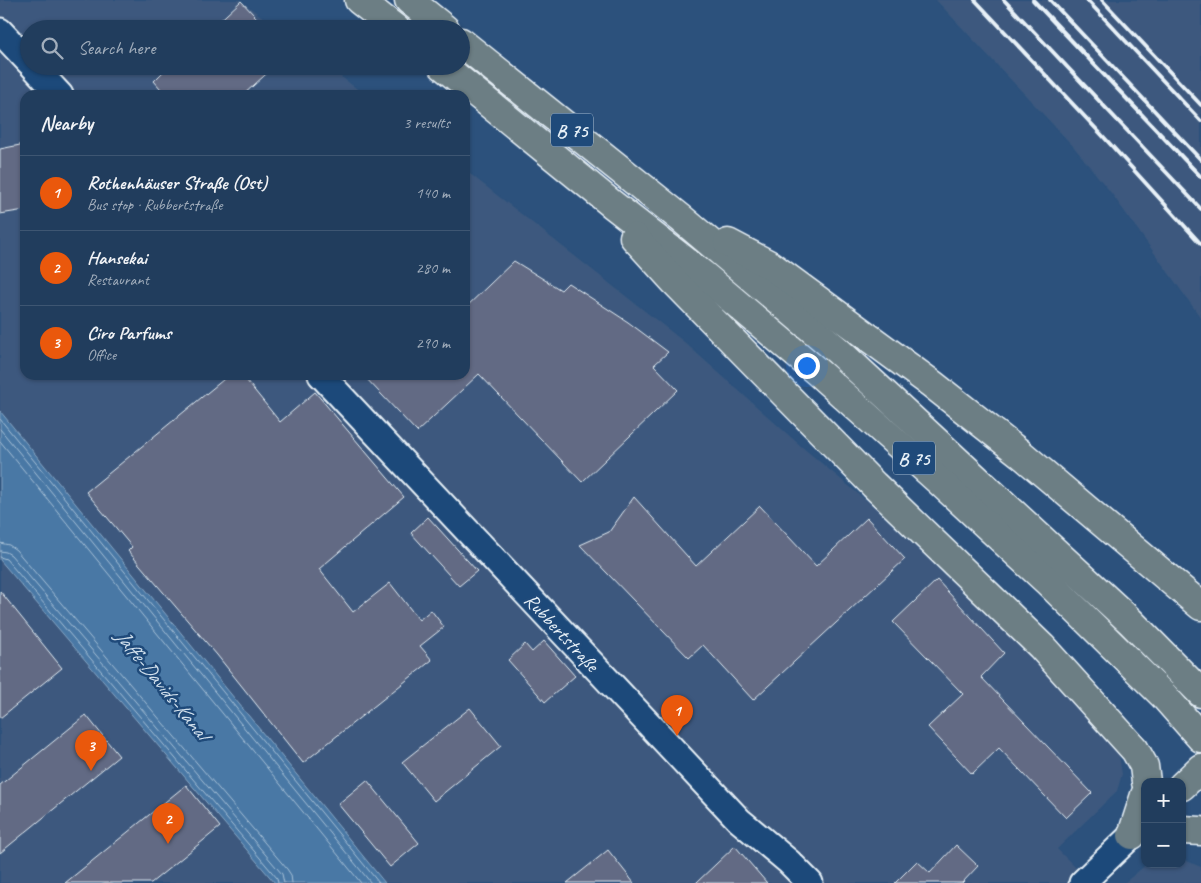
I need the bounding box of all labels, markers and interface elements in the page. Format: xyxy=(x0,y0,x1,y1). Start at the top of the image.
search box xyxy=(20,20,470,75)
icon: search xyxy=(38,34,66,62)
text: Search here xyxy=(78,36,155,60)
text: Nearby xyxy=(40,110,93,136)
text: 3 results xyxy=(403,113,450,133)
road number: B 75 xyxy=(551,114,593,146)
text: Rothenhäuser Straße (Ost) xyxy=(87,171,267,195)
text: 1 xyxy=(52,183,60,203)
text: 140 m xyxy=(416,183,450,203)
text: Bus stop · Rubbertstraße xyxy=(87,195,222,215)
text: Hansekai xyxy=(87,246,147,270)
text: 2 xyxy=(52,258,60,278)
text: 280 m xyxy=(416,258,450,278)
text: Restaurant xyxy=(87,270,149,290)
text: Ciro Parfums xyxy=(87,321,171,345)
text: 3 xyxy=(52,333,60,353)
text: 290 m xyxy=(416,333,450,353)
text: Office xyxy=(87,345,116,365)
your location xyxy=(794,353,820,379)
road number: B 75 xyxy=(893,442,935,474)
street label: Rubbertstraße xyxy=(519,588,605,678)
water label: Jaffe-Davids-Kanal xyxy=(109,622,218,749)
pin: 1 xyxy=(661,695,693,736)
pin: 3 xyxy=(75,730,107,771)
map controls xyxy=(1141,778,1186,868)
button: + xyxy=(1141,778,1186,823)
pin: 2 xyxy=(152,803,184,844)
button: − xyxy=(1141,823,1186,868)

